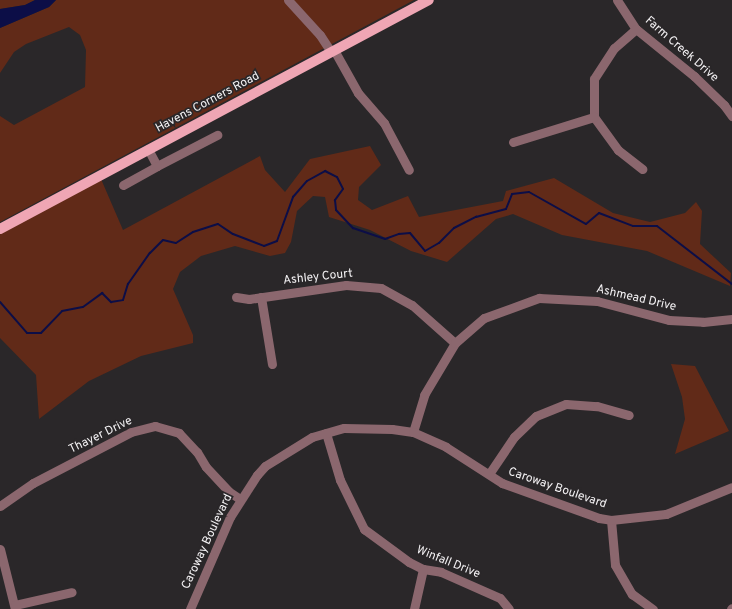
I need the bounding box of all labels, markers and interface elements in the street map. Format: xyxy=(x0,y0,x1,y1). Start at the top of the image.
street label: Farm Creek Drive xyxy=(641,14,721,86)
street label: Havens Corners Road xyxy=(154,70,262,136)
street label: Ashley Court xyxy=(283,267,353,289)
street label: Ashmead Drive xyxy=(595,283,677,315)
street label: Thayer Drive xyxy=(67,414,135,458)
street label: Caroway Boulevard xyxy=(506,465,608,513)
street label: Caroway Boulevard xyxy=(180,492,236,592)
street label: Winfall Drive xyxy=(414,544,482,582)

